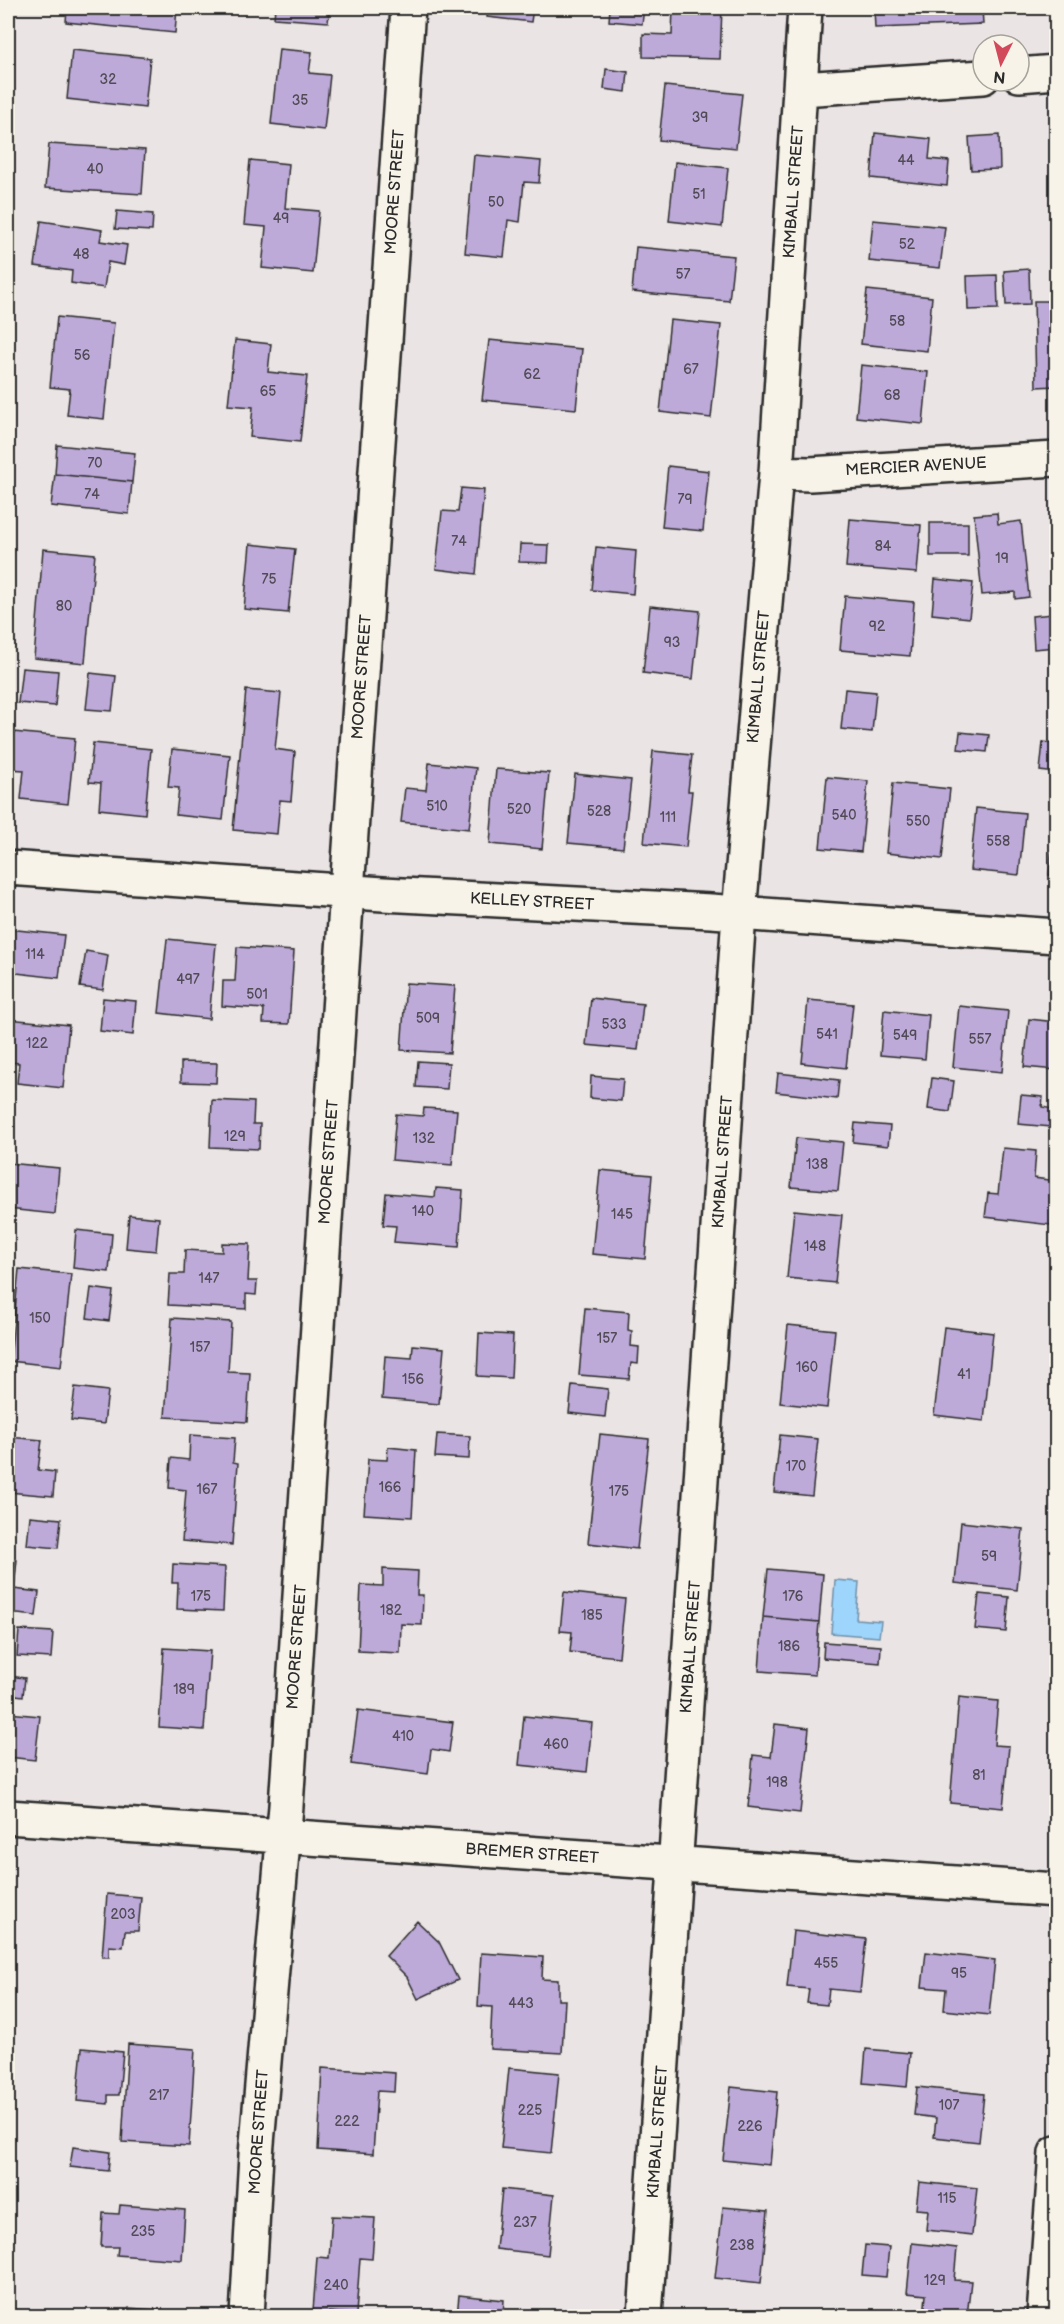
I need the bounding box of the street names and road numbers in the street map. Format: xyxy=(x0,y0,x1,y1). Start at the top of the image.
street label: KIMBALL STREET xyxy=(780,124,808,259)
street label: MOORE STREET xyxy=(381,129,409,255)
street label: MERCIER AVENUE xyxy=(845,454,987,480)
street label: KIMBALL STREET xyxy=(744,609,774,744)
street label: MOORE STREET xyxy=(348,614,376,740)
street label: KELLEY STREET xyxy=(469,889,595,915)
street label: KIMBALL STREET xyxy=(709,1094,737,1229)
street label: MOORE STREET xyxy=(315,1099,343,1225)
street label: KIMBALL STREET xyxy=(677,1579,705,1714)
street label: MOORE STREET xyxy=(283,1584,311,1710)
street label: BREMER STREET xyxy=(465,1840,600,1868)
street label: KIMBALL STREET xyxy=(644,2064,672,2199)
street label: MOORE STREET xyxy=(245,2069,273,2195)

